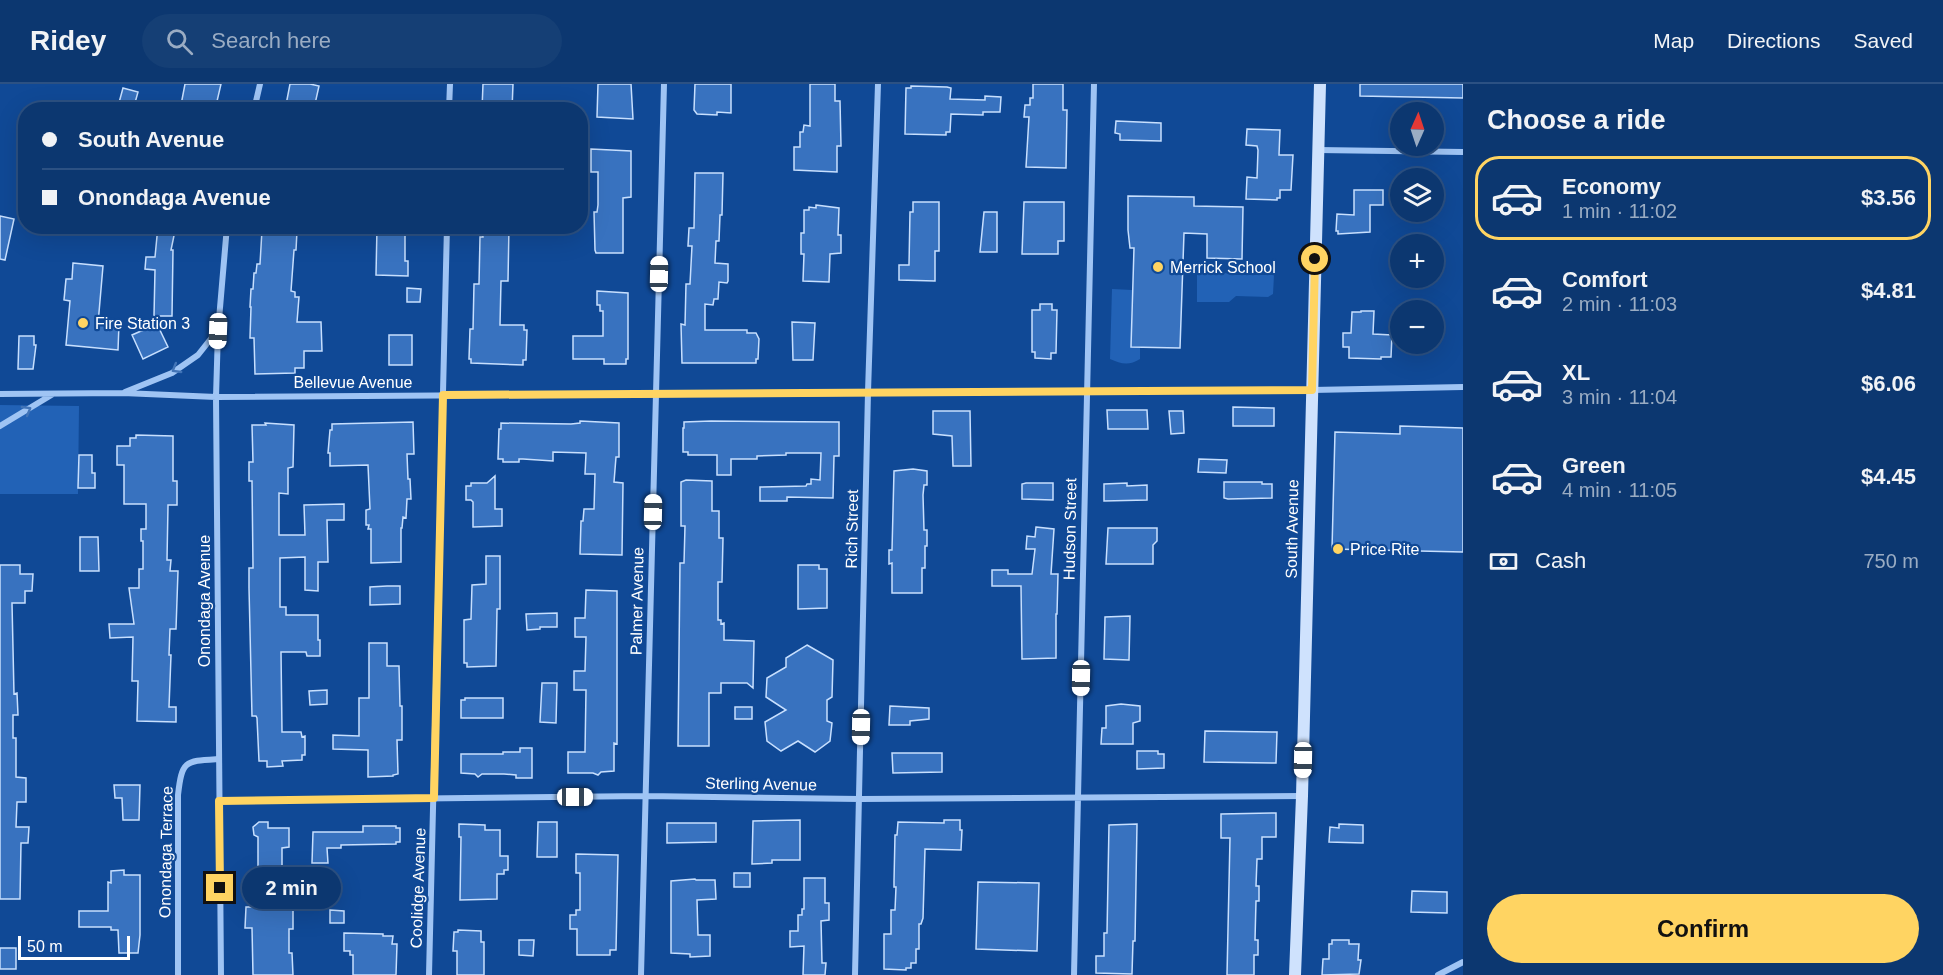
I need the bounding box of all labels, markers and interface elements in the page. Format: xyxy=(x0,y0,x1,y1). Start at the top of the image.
search box xyxy=(142,14,562,68)
text: Ridey xyxy=(30,25,106,56)
icon: search xyxy=(163,25,196,58)
text: Search here xyxy=(211,28,331,53)
text: Map xyxy=(1653,29,1694,52)
text: Directions xyxy=(1727,29,1820,52)
text: Saved xyxy=(1853,29,1913,52)
north arrow xyxy=(1390,102,1444,156)
map controls xyxy=(1390,102,1444,354)
text: Choose a ride xyxy=(1487,105,1666,135)
text: South Avenue xyxy=(78,127,224,152)
button: layers xyxy=(1390,168,1444,222)
icon: car xyxy=(1490,171,1544,225)
text: Economy xyxy=(1562,174,1661,199)
text: Onondaga Avenue xyxy=(78,185,271,210)
text: $3.56 xyxy=(1861,185,1916,210)
text: 1 min · 11:02 xyxy=(1562,200,1677,222)
button: + xyxy=(1390,234,1444,288)
route start xyxy=(1301,245,1328,272)
car xyxy=(650,256,668,292)
place label: Merrick School xyxy=(1170,259,1276,276)
marker: Merrick School xyxy=(1151,260,1165,274)
icon: car xyxy=(1490,264,1544,318)
text: Comfort xyxy=(1562,267,1648,292)
text: $4.81 xyxy=(1861,278,1916,303)
text: 2 min · 11:03 xyxy=(1562,293,1677,315)
button: − xyxy=(1390,300,1444,354)
car xyxy=(208,313,228,349)
place label: Fire Station 3 xyxy=(95,315,190,332)
marker: Fire Station 3 xyxy=(76,316,90,330)
icon: car xyxy=(1490,357,1544,411)
text: XL xyxy=(1562,360,1590,385)
one-way arrow xyxy=(172,362,182,374)
text: $6.06 xyxy=(1861,371,1916,396)
street label: Bellevue Avenue xyxy=(294,374,413,391)
text: 3 min · 11:04 xyxy=(1562,386,1677,408)
one-way arrow xyxy=(20,406,31,417)
icon: car xyxy=(1490,450,1544,504)
text: Green xyxy=(1562,453,1626,478)
text: $4.45 xyxy=(1861,464,1916,489)
street label: Hudson Street xyxy=(1061,477,1079,580)
street label: South Avenue xyxy=(1283,479,1301,579)
text: 4 min · 11:05 xyxy=(1562,479,1677,501)
street label: Rich Street xyxy=(843,489,861,569)
car xyxy=(644,494,662,530)
street label: Onondaga Avenue xyxy=(196,535,213,667)
place label: Price Rite xyxy=(1350,541,1419,558)
marker: Price Rite xyxy=(1331,542,1345,556)
icon: cash xyxy=(1487,545,1520,578)
street label: Palmer Avenue xyxy=(628,547,646,655)
text: Cash xyxy=(1535,548,1586,573)
text: 750 m xyxy=(1863,550,1919,572)
car xyxy=(1072,660,1090,696)
car xyxy=(852,709,870,745)
car xyxy=(1294,742,1312,778)
street label: Sterling Avenue xyxy=(705,775,817,793)
street label: Onondaga Terrace xyxy=(156,786,176,918)
car xyxy=(557,788,593,806)
street label: Coolidge Avenue xyxy=(407,827,429,949)
callout: 2 min xyxy=(241,867,340,909)
route end xyxy=(206,874,233,901)
text: 2 min xyxy=(265,877,318,899)
button: Confirm xyxy=(1487,894,1919,963)
scale bar xyxy=(18,933,130,960)
text: 50 m xyxy=(27,938,63,955)

